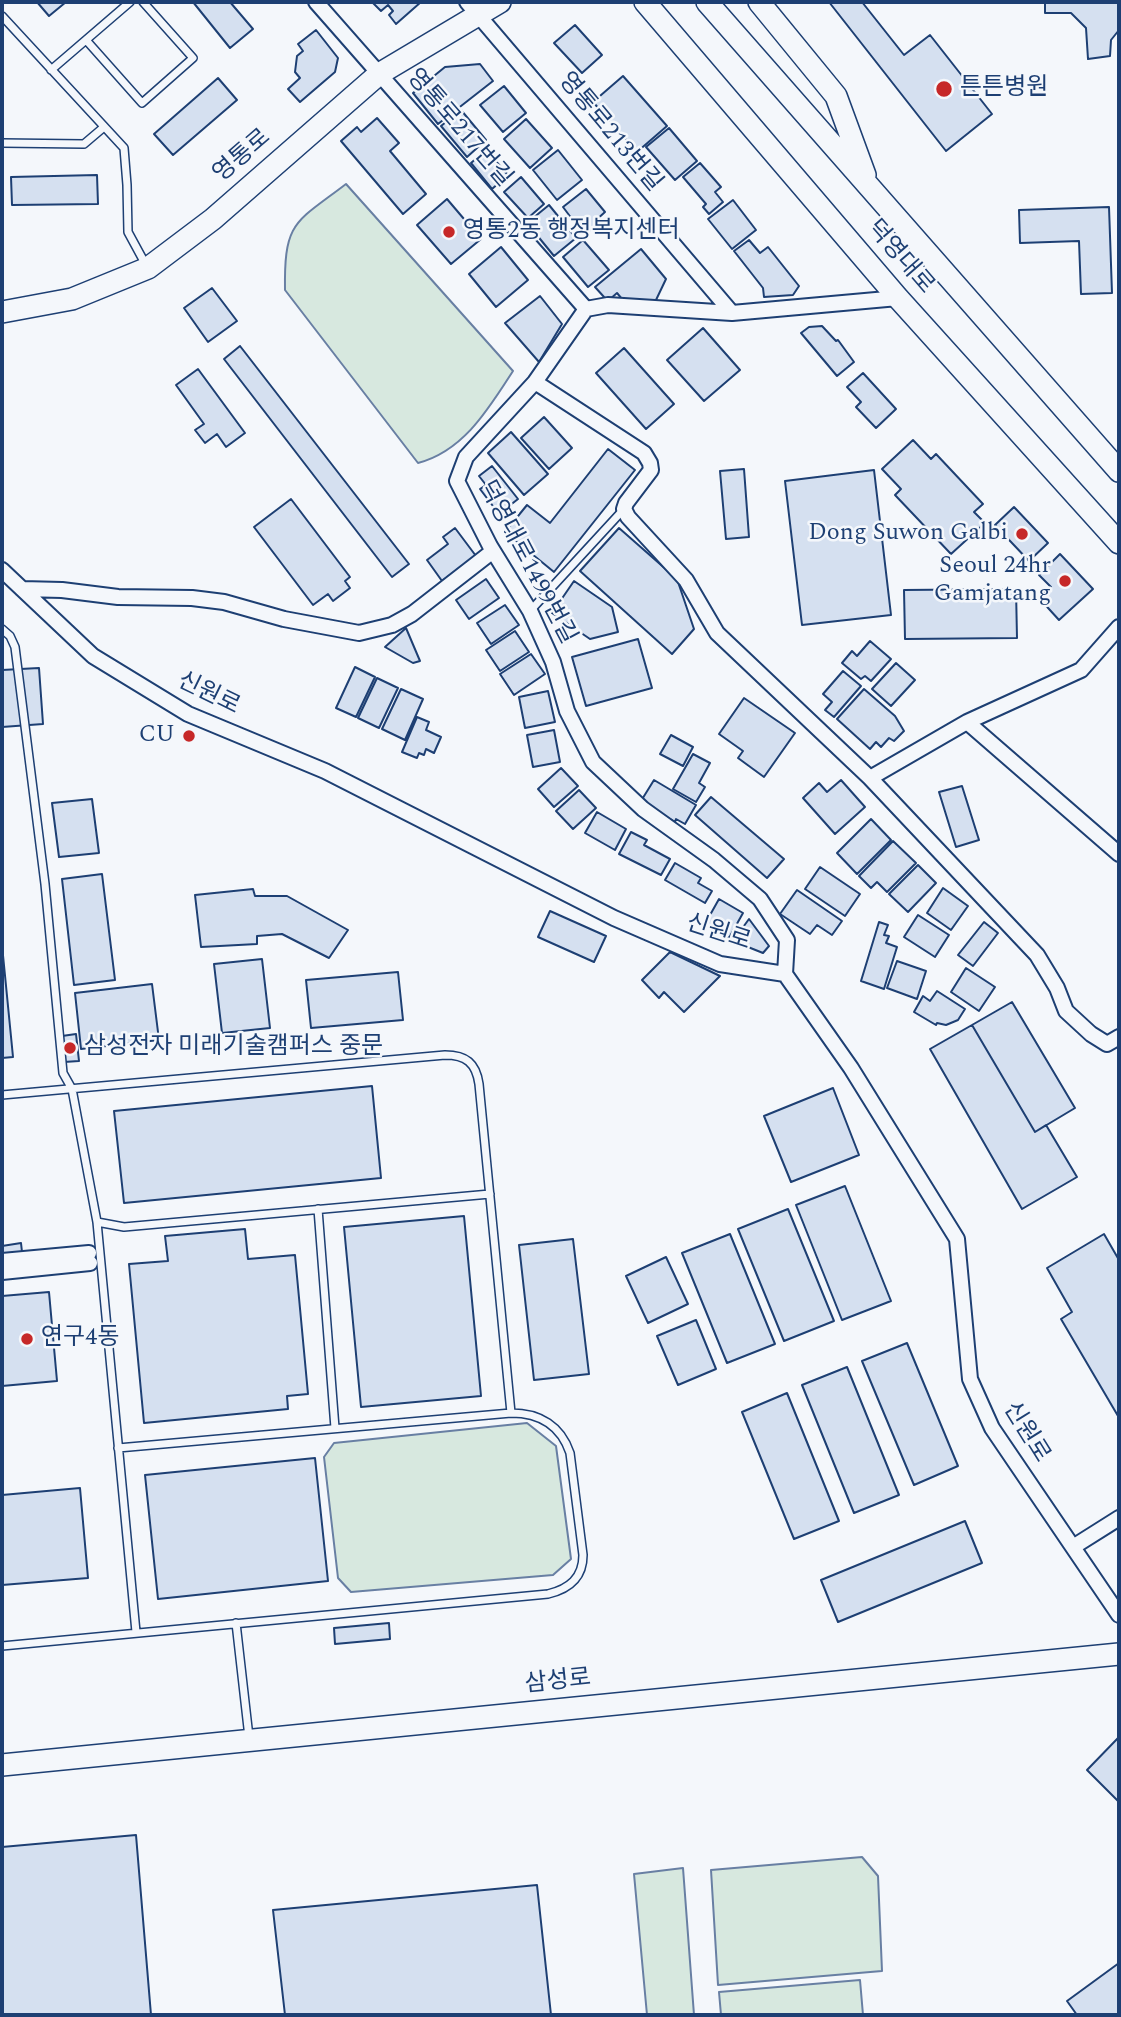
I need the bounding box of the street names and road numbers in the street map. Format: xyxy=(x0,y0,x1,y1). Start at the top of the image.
street label: 영통로217번길 xyxy=(399,64,517,194)
street label: 영통로213번길 xyxy=(551,68,667,198)
street label: 영통로 xyxy=(209,124,277,190)
street label: 덕영대로 xyxy=(859,215,939,301)
street label: 덕영대로1499번길 xyxy=(471,477,581,649)
street label: 신원로 xyxy=(172,668,244,722)
street label: 신원로 xyxy=(682,910,754,958)
street label: 신원로 xyxy=(995,1397,1055,1469)
street label: 삼성로 xyxy=(524,1665,592,1701)

